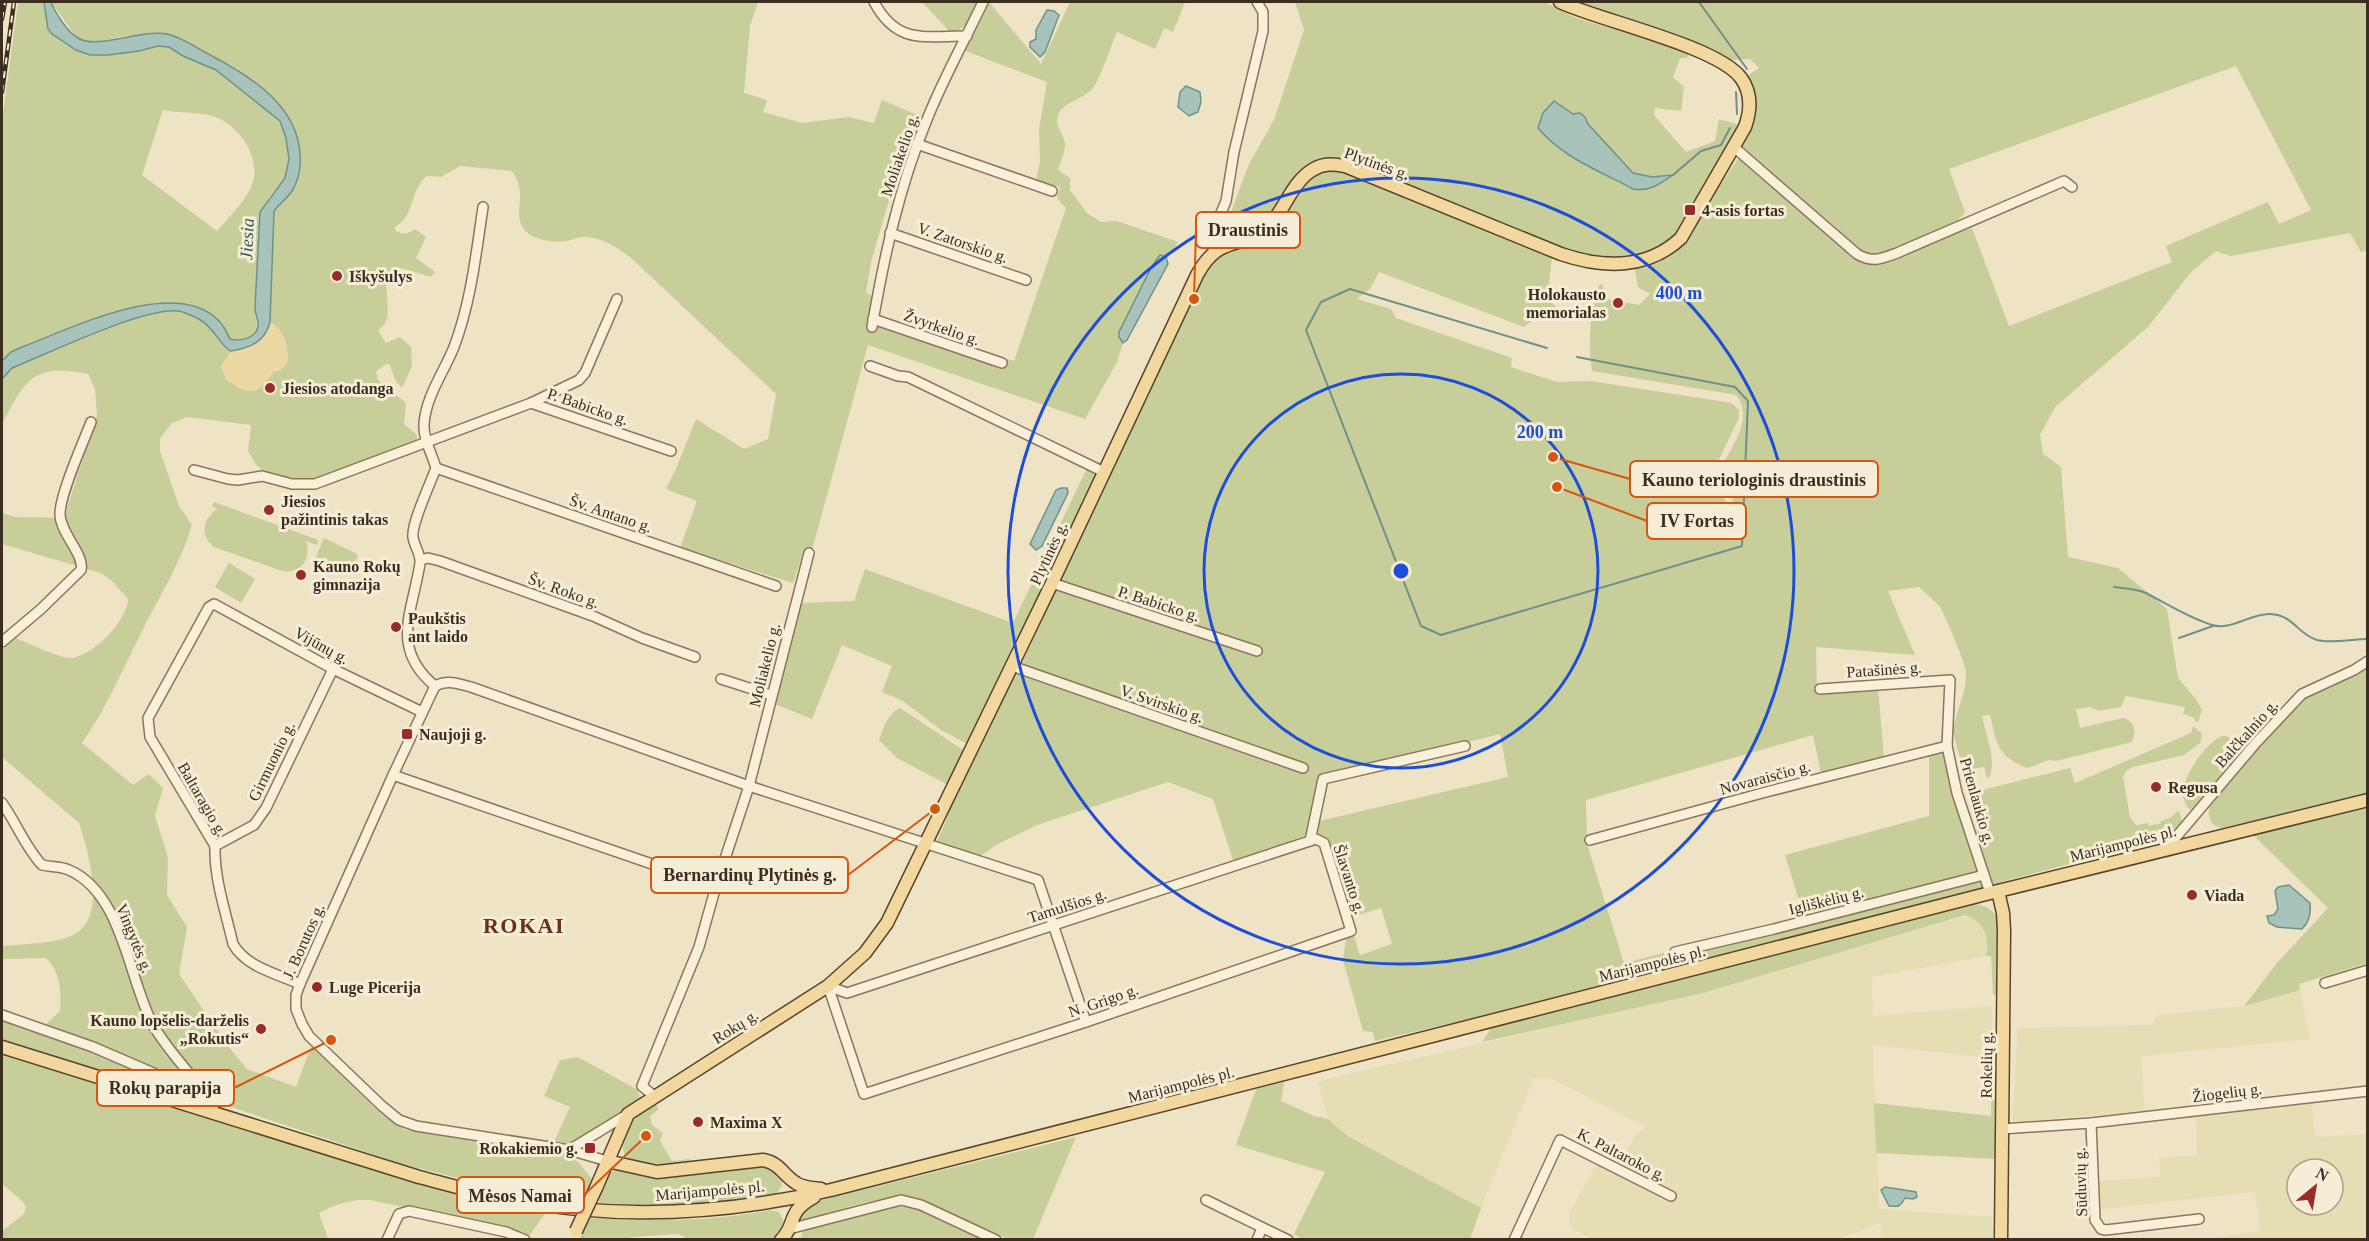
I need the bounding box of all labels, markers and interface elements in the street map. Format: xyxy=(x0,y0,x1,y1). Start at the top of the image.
street label: Moliakelio g. xyxy=(877,112,922,199)
street label: Plytinės g. xyxy=(1342,144,1411,184)
place label: 4-asis fortas xyxy=(1702,202,1784,219)
marker: 4-asis fortas xyxy=(1683,203,1697,217)
callout: Draustinis xyxy=(1196,212,1300,248)
water label: Jiesia xyxy=(236,218,258,260)
street label: V. Zatorskio g. xyxy=(915,219,1010,267)
text: Draustinis xyxy=(1208,220,1288,240)
place label: Iškyšulys xyxy=(349,268,412,286)
marker: Iškyšulys xyxy=(330,269,344,283)
text: 400 m xyxy=(1656,283,1702,303)
place label: Holokausto memorialas xyxy=(1526,286,1606,321)
marker: Holokausto memorialas xyxy=(1611,296,1625,310)
street label: Žvyrkelio g. xyxy=(901,306,982,349)
place label: Jiesios atodanga xyxy=(282,380,394,398)
marker: Jiesios atodanga xyxy=(263,381,277,395)
street label: P. Babicko g. xyxy=(545,385,631,429)
text: 200 m xyxy=(1517,422,1563,442)
callout: Kauno teriologinis draustinis xyxy=(1630,461,1878,497)
text: Kauno teriologinis draustinis xyxy=(1642,470,1866,490)
street label: Šv. Antano g. xyxy=(567,490,655,536)
place label: Jiesios pažintinis takas xyxy=(281,493,388,529)
marker: Jiesios pažintinis takas xyxy=(262,503,276,517)
callout: IV Fortas xyxy=(1647,503,1746,539)
text: IV Fortas xyxy=(1660,511,1734,531)
street label: Plytinės g. xyxy=(1026,519,1071,588)
place label: Kauno Rokų gimnazija xyxy=(313,558,401,594)
centre of rings xyxy=(1391,561,1411,581)
marker: Kauno Rokų gimnazija xyxy=(294,568,308,582)
street label: Šv. Roko g. xyxy=(526,569,602,612)
street label: P. Babicko g. xyxy=(1116,582,1202,626)
place label: Paukštis ant laido xyxy=(408,610,468,645)
marker: Paukštis ant laido xyxy=(389,620,403,634)
street label: Moliakelio g. xyxy=(746,621,784,709)
street label: Vijūnų g. xyxy=(291,624,352,668)
street label: Patašinės g. xyxy=(1846,658,1922,682)
street label: V. Svirskio g. xyxy=(1118,681,1206,727)
street label: Balčkalnio g. xyxy=(2212,696,2282,771)
street label: Girmuonio g. xyxy=(245,719,299,804)
place label: Naujoji g. xyxy=(419,726,487,744)
marker: Naujoji g. xyxy=(400,727,414,741)
street label: Prienlaukio g. xyxy=(1956,756,1998,847)
street label: Novaraisčio g. xyxy=(1718,757,1813,799)
street label: Baltaragio g. xyxy=(174,759,231,840)
place label: Regusa xyxy=(2168,779,2218,797)
marker: Regusa xyxy=(2149,780,2163,794)
street label: Marijampolės pl. xyxy=(2068,822,2178,866)
street label: Šlavanto g. xyxy=(1329,842,1370,916)
callout: Bernardinų Plytinės g. xyxy=(651,857,848,893)
text: Bernardinų Plytinės g. xyxy=(663,865,837,885)
street label: Igliškėlių g. xyxy=(1787,883,1866,919)
street label: Tamulšios g. xyxy=(1026,885,1109,927)
place label: Viada xyxy=(2204,887,2244,904)
marker: Viada xyxy=(2185,888,2199,902)
street label: Vingytės g. xyxy=(112,901,156,976)
street label: J. Borutos g. xyxy=(279,901,329,982)
district label: ROKAI xyxy=(483,913,565,938)
street label: Marijampolės pl. xyxy=(1597,942,1707,986)
place label: Luge Picerija xyxy=(329,979,421,997)
marker: Luge Picerija xyxy=(310,980,324,994)
street label: N. Grigo g. xyxy=(1066,981,1141,1021)
street label: Rokų g. xyxy=(709,1006,762,1048)
place label: Kauno lopšelis-darželis „Rokutis“ xyxy=(90,1012,249,1047)
marker: Kauno lopšelis-darželis „Rokutis“ xyxy=(254,1022,268,1036)
street label: Rokelių g. xyxy=(1977,1032,1997,1099)
street label: Marijampolės pl. xyxy=(1126,1063,1236,1107)
callout: Rokų parapija xyxy=(97,1070,234,1106)
text: Rokų parapija xyxy=(109,1078,221,1098)
street label: Žiogelių g. xyxy=(2191,1079,2263,1106)
place label: Maxima X xyxy=(710,1114,783,1131)
marker: Maxima X xyxy=(691,1115,705,1129)
street label: K. Paltaroko g. xyxy=(1574,1125,1669,1185)
place label: Rokakiemio g. xyxy=(479,1140,578,1158)
marker: Rokakiemio g. xyxy=(583,1141,597,1155)
street label: Sūduvių g. xyxy=(2071,1147,2091,1217)
north arrow xyxy=(2285,1157,2345,1217)
text: N xyxy=(2313,1164,2332,1185)
callout: Mėsos Namai xyxy=(457,1177,584,1213)
street label: Marijampolės pl. xyxy=(655,1177,765,1205)
text: Mėsos Namai xyxy=(468,1186,572,1206)

